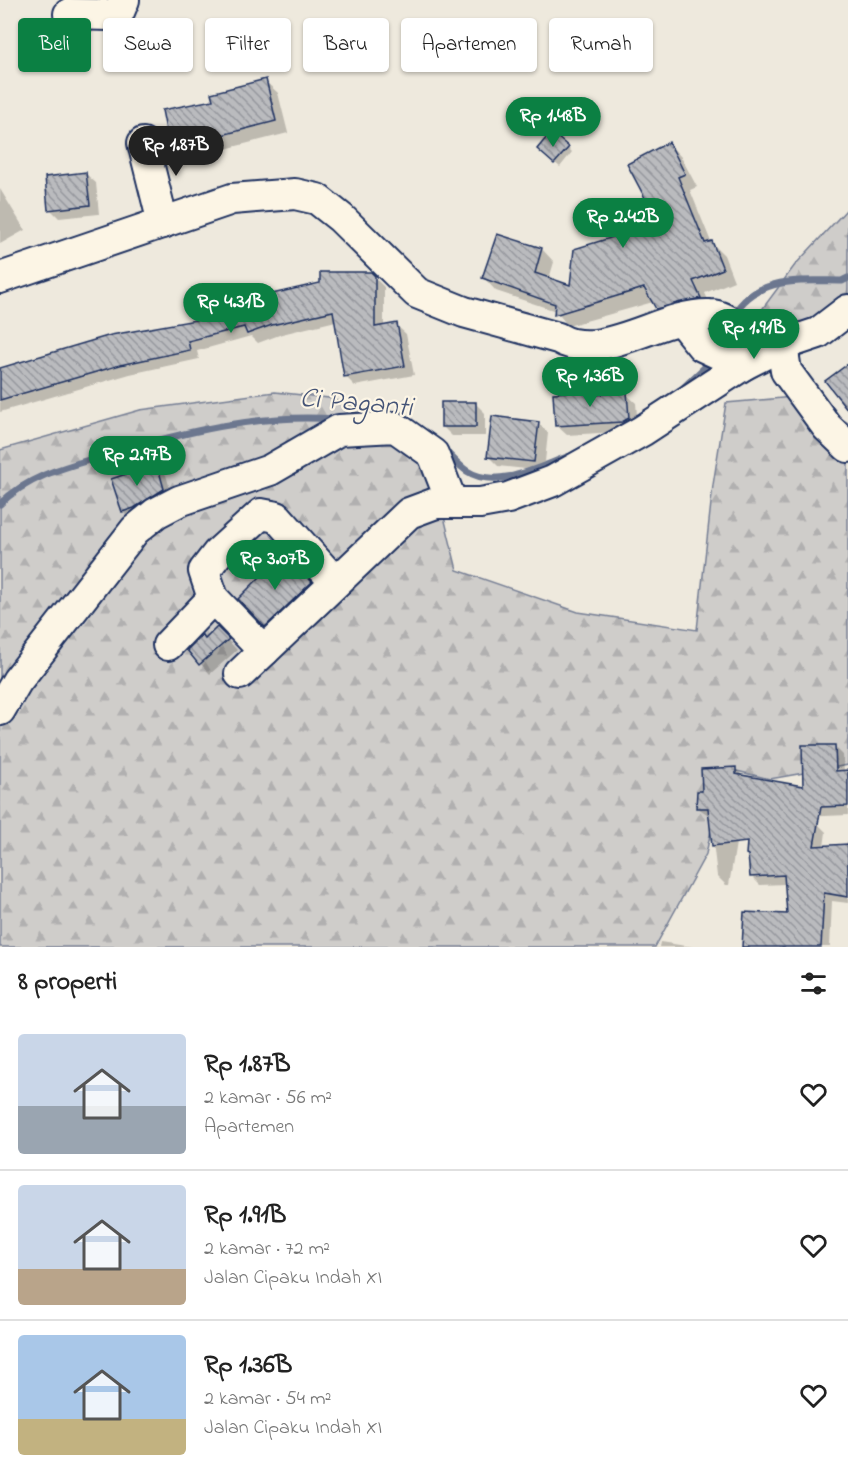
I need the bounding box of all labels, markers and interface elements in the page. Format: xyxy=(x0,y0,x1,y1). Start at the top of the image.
chip: Beli xyxy=(18,18,91,72)
chip: Sewa xyxy=(103,18,193,72)
chip: Filter xyxy=(205,18,291,72)
chip: Baru xyxy=(303,18,389,72)
chip: Apartemen xyxy=(401,18,537,72)
chip: Rumah xyxy=(549,18,653,72)
pin: Rp 1.48B xyxy=(491,97,615,148)
text: Rp 1.48B xyxy=(520,102,586,131)
pin: Rp 1.87B xyxy=(114,126,238,177)
text: Rp 1.87B xyxy=(143,131,209,160)
pin: Rp 2.42B xyxy=(561,198,685,249)
text: Rp 2.42B xyxy=(587,203,659,232)
pin: Rp 4.31B xyxy=(169,283,293,334)
text: Rp 4.31B xyxy=(197,288,265,317)
pin: Rp 1.91B xyxy=(692,309,816,360)
text: Rp 1.91B xyxy=(722,314,786,343)
pin: Rp 1.36B xyxy=(528,357,652,408)
text: Rp 1.36B xyxy=(556,362,624,391)
water label: Ci Paganti xyxy=(298,379,417,430)
pin: Rp 2.97B xyxy=(75,436,199,487)
text: Rp 2.97B xyxy=(103,441,171,470)
pin: Rp 3.07B xyxy=(213,540,337,591)
text: Rp 3.07B xyxy=(240,545,310,574)
text: 8 properti xyxy=(18,964,117,1002)
icon: filters xyxy=(797,967,830,1000)
text: Rp 1.87B xyxy=(204,1046,291,1084)
icon: home xyxy=(66,1058,138,1130)
icon: heart xyxy=(797,1078,830,1111)
text: 2 kamar · 56 m² xyxy=(204,1084,332,1113)
text: Apartemen xyxy=(204,1113,294,1142)
text: Rp 1.91B xyxy=(204,1197,286,1235)
icon: home xyxy=(66,1209,138,1281)
icon: heart xyxy=(797,1229,830,1262)
text: 2 kamar · 72 m² xyxy=(204,1235,330,1264)
text: Jalan Cipaku Indah XI xyxy=(204,1264,382,1293)
text: Rp 1.36B xyxy=(204,1347,292,1385)
icon: home xyxy=(66,1359,138,1431)
icon: heart xyxy=(797,1379,830,1412)
text: 2 kamar · 54 m² xyxy=(204,1385,331,1414)
text: Jalan Cipaku Indah XI xyxy=(204,1414,382,1443)

